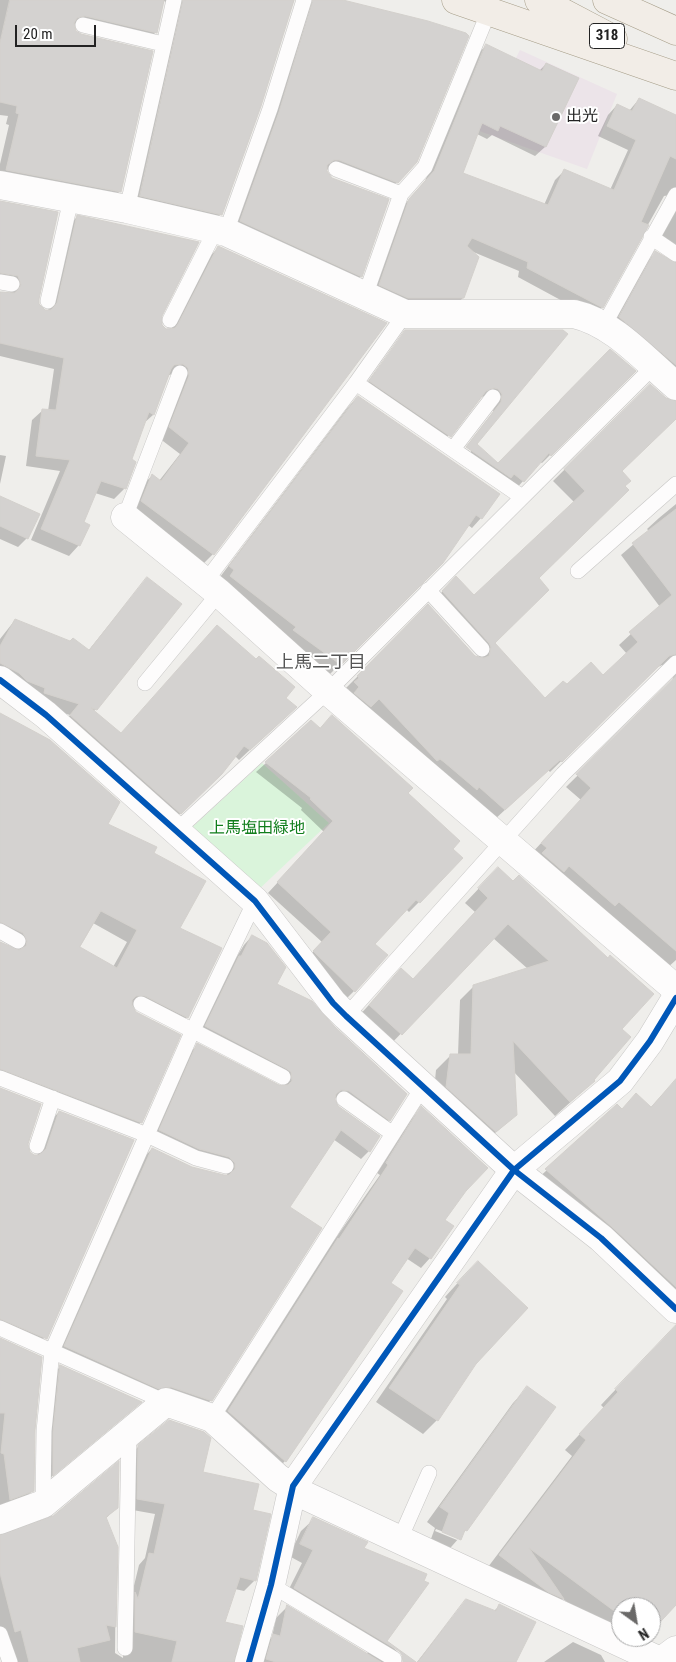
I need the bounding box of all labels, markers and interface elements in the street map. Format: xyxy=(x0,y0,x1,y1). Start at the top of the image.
scale bar xyxy=(18,15,99,47)
road number: 318 xyxy=(590,24,624,48)
text: 20 m xyxy=(23,25,53,43)
place label: 出光 xyxy=(566,107,598,127)
marker: 出光 xyxy=(550,111,562,123)
district label: 上馬二丁目 xyxy=(276,652,366,674)
park label: 上馬塩田緑地 xyxy=(209,819,305,839)
north arrow xyxy=(611,1597,661,1647)
text: N xyxy=(636,1625,651,1643)

